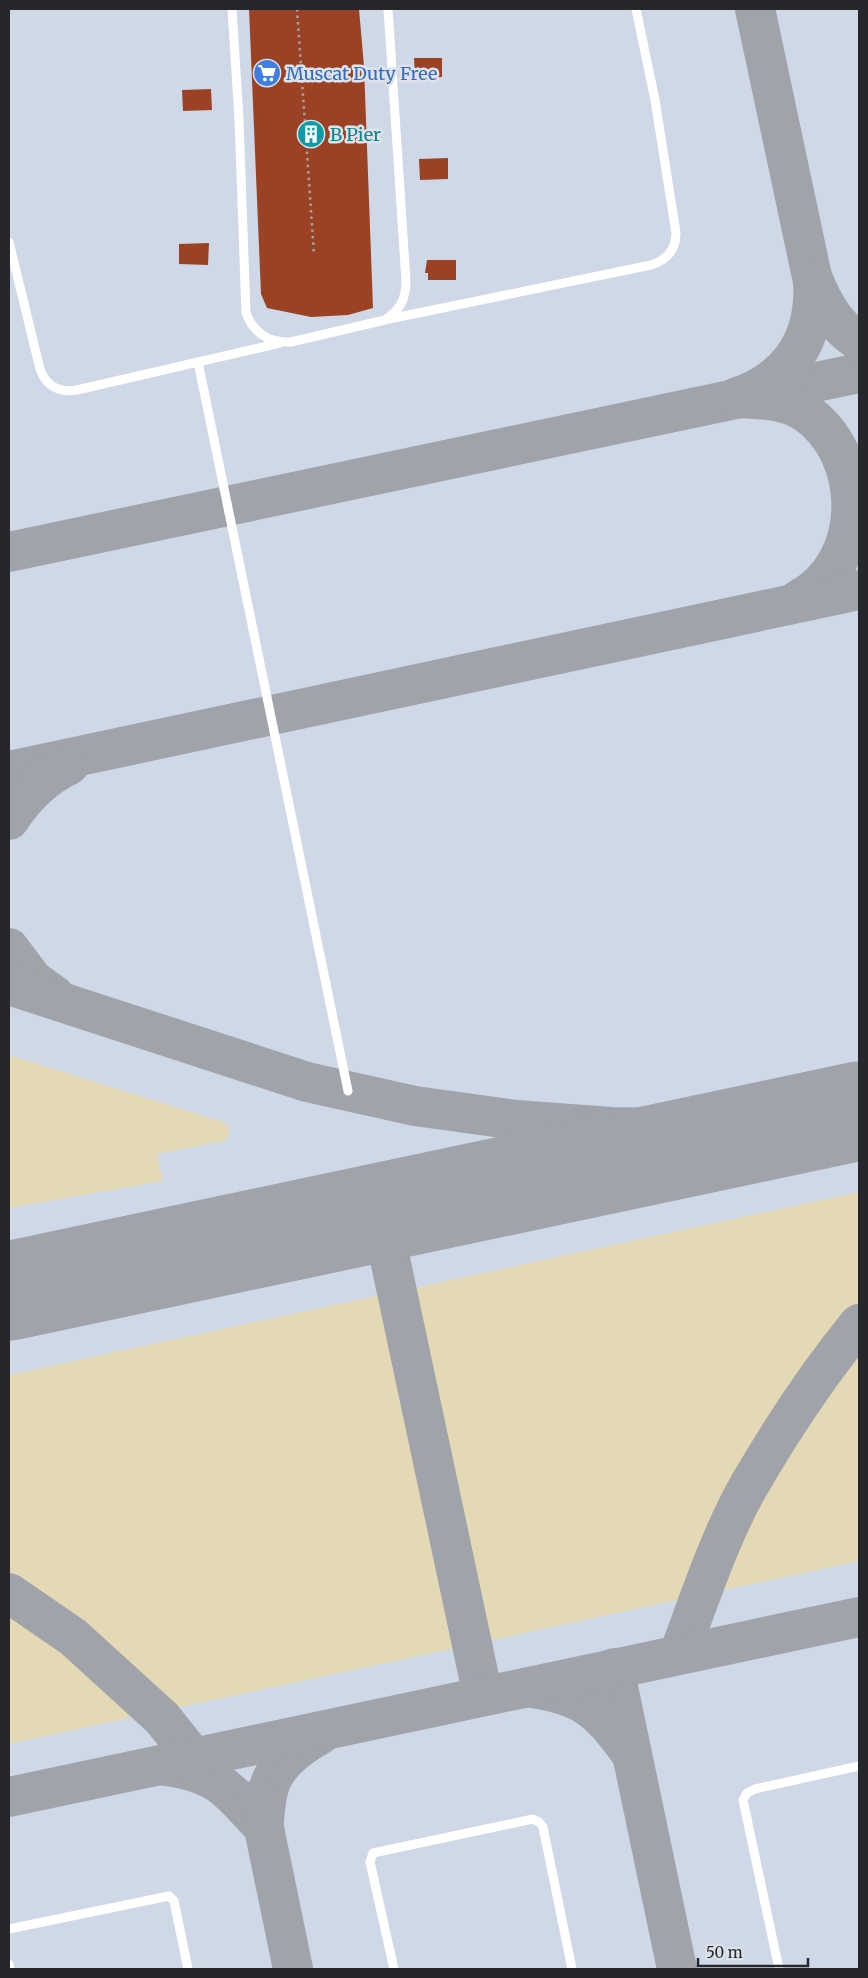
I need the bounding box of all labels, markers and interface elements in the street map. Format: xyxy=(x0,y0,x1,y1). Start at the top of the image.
supermarket icon: Muscat Duty Free xyxy=(252,58,282,88)
place label: Muscat Duty Free xyxy=(286,62,437,85)
building icon: B Pier xyxy=(296,119,326,149)
place label: B Pier xyxy=(330,123,381,146)
scale bar xyxy=(698,1936,808,1968)
text: 50 m xyxy=(706,1943,743,1962)

